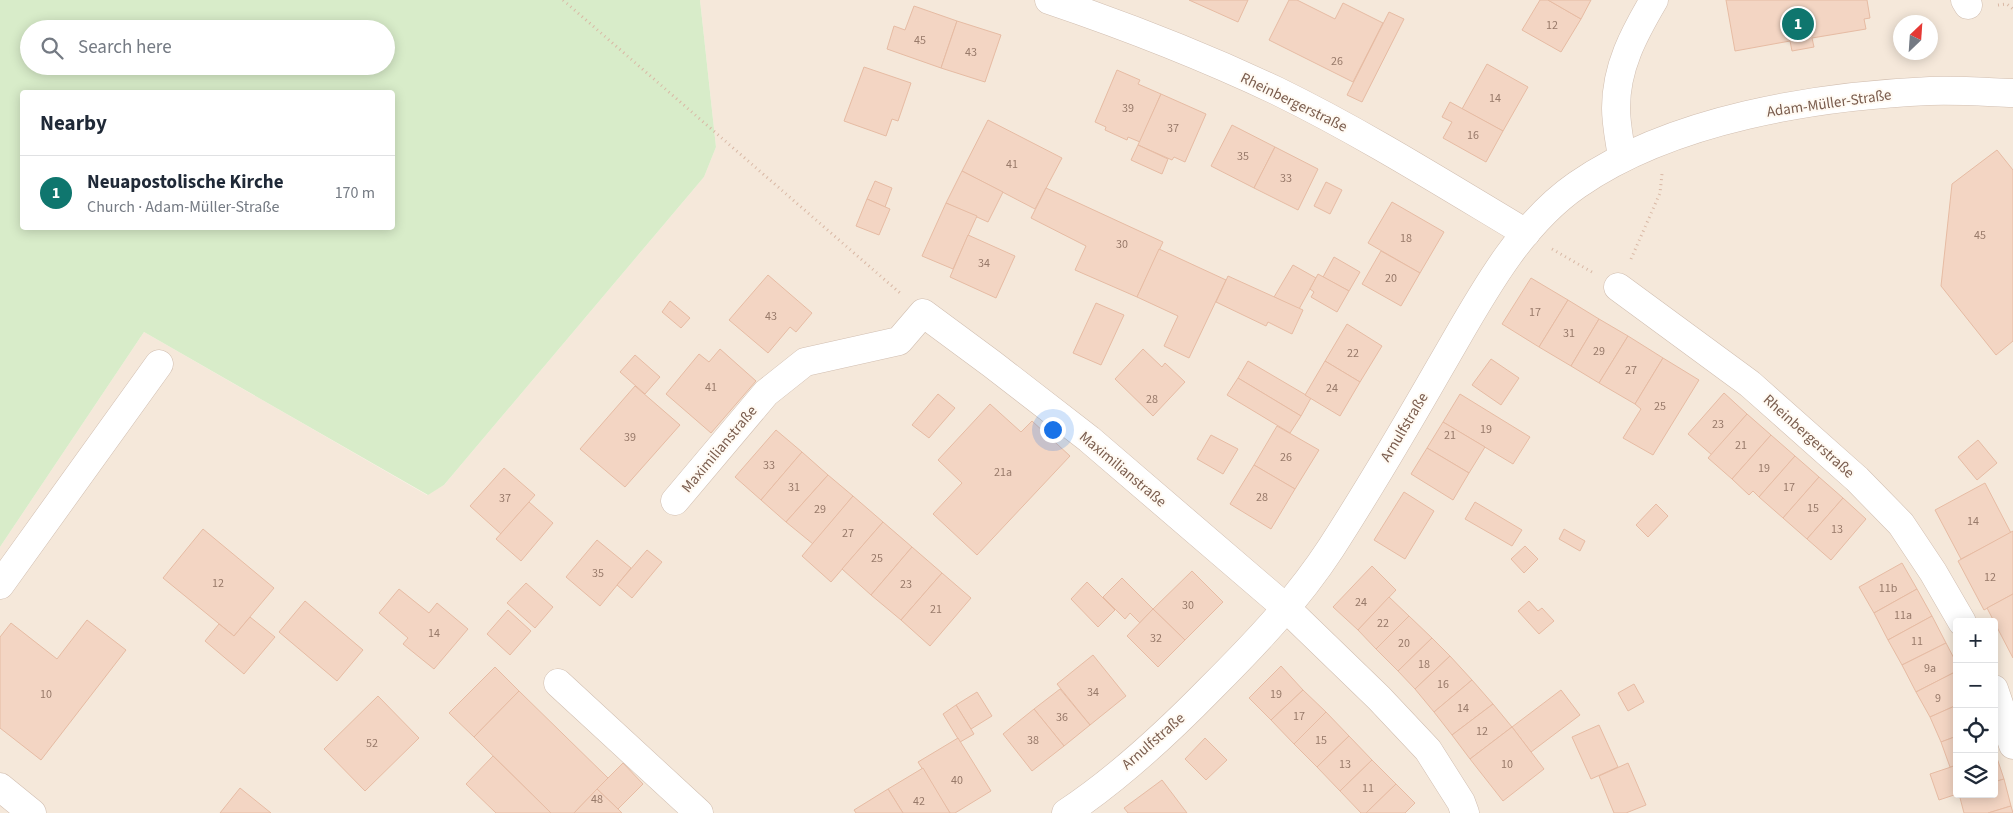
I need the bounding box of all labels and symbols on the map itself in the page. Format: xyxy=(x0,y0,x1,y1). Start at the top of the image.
pin: 1 xyxy=(1782,5,1814,43)
north arrow xyxy=(1893,15,1938,60)
house number: 12 xyxy=(1546,17,1558,34)
house number: 45 xyxy=(914,32,926,49)
house number: 43 xyxy=(965,44,977,61)
house number: 26 xyxy=(1331,53,1343,70)
street label: Rheinbergerstraße xyxy=(1237,68,1351,137)
street label: Adam-Müller-Straße xyxy=(1765,84,1893,123)
house number: 14 xyxy=(1489,90,1501,107)
house number: 39 xyxy=(1122,100,1134,117)
house number: 37 xyxy=(1167,120,1179,137)
house number: 16 xyxy=(1467,127,1479,144)
house number: 35 xyxy=(1237,148,1249,165)
house number: 41 xyxy=(1006,156,1018,173)
house number: 33 xyxy=(1280,170,1292,187)
house number: 45 xyxy=(1974,227,1986,244)
house number: 18 xyxy=(1400,230,1412,247)
house number: 30 xyxy=(1116,236,1128,253)
house number: 34 xyxy=(978,255,990,272)
house number: 20 xyxy=(1385,270,1397,287)
house number: 17 xyxy=(1529,304,1541,321)
house number: 43 xyxy=(765,308,777,325)
house number: 31 xyxy=(1563,325,1575,342)
house number: 29 xyxy=(1593,343,1605,360)
house number: 22 xyxy=(1347,345,1359,362)
house number: 27 xyxy=(1625,362,1637,379)
house number: 41 xyxy=(705,379,717,396)
house number: 24 xyxy=(1326,380,1338,397)
street label: Arnulfstraße xyxy=(1375,389,1433,466)
street label: Rheinbergerstraße xyxy=(1758,390,1859,483)
house number: 28 xyxy=(1146,391,1158,408)
house number: 25 xyxy=(1654,398,1666,415)
street label: Maximilianstraße xyxy=(677,401,762,497)
house number: 23 xyxy=(1712,416,1724,433)
your location xyxy=(1040,417,1066,443)
house number: 19 xyxy=(1480,421,1492,438)
street label: Maximilianstraße xyxy=(1075,427,1171,512)
house number: 21 xyxy=(1444,427,1456,444)
house number: 39 xyxy=(624,429,636,446)
house number: 21 xyxy=(1735,437,1747,454)
house number: 26 xyxy=(1280,449,1292,466)
house number: 33 xyxy=(763,457,775,474)
house number: 19 xyxy=(1758,460,1770,477)
house number: 21a xyxy=(994,464,1012,481)
house number: 31 xyxy=(788,479,800,496)
house number: 17 xyxy=(1783,479,1795,496)
house number: 28 xyxy=(1256,489,1268,506)
house number: 37 xyxy=(499,490,511,507)
house number: 15 xyxy=(1807,500,1819,517)
house number: 29 xyxy=(814,501,826,518)
house number: 14 xyxy=(1967,513,1979,530)
house number: 13 xyxy=(1831,521,1843,538)
house number: 27 xyxy=(842,525,854,542)
house number: 25 xyxy=(871,550,883,567)
house number: 35 xyxy=(592,565,604,582)
house number: 12 xyxy=(1984,569,1996,586)
house number: 12 xyxy=(212,575,224,592)
house number: 23 xyxy=(900,576,912,593)
house number: 11b xyxy=(1879,580,1898,597)
house number: 24 xyxy=(1355,594,1367,611)
house number: 30 xyxy=(1182,597,1194,614)
house number: 21 xyxy=(930,601,942,618)
house number: 11a xyxy=(1894,607,1912,624)
house number: 22 xyxy=(1377,615,1389,632)
house number: 14 xyxy=(428,625,440,642)
house number: 32 xyxy=(1150,630,1162,647)
house number: 11 xyxy=(1911,633,1923,650)
house number: 20 xyxy=(1398,635,1410,652)
house number: 18 xyxy=(1418,656,1430,673)
house number: 9a xyxy=(1924,660,1936,677)
house number: 16 xyxy=(1437,676,1449,693)
house number: 34 xyxy=(1087,684,1099,701)
house number: 10 xyxy=(40,686,52,703)
house number: 19 xyxy=(1270,686,1282,703)
house number: 9 xyxy=(1935,690,1941,707)
house number: 14 xyxy=(1457,700,1469,717)
street label: Arnulfstraße xyxy=(1117,708,1189,775)
house number: 17 xyxy=(1293,708,1305,725)
house number: 36 xyxy=(1056,709,1068,726)
house number: 12 xyxy=(1476,723,1488,740)
house number: 38 xyxy=(1027,732,1039,749)
house number: 15 xyxy=(1315,732,1327,749)
house number: 52 xyxy=(366,735,378,752)
house number: 13 xyxy=(1339,756,1351,773)
house number: 10 xyxy=(1501,756,1513,773)
house number: 40 xyxy=(951,772,963,789)
house number: 11 xyxy=(1362,780,1374,797)
house number: 48 xyxy=(591,791,603,808)
house number: 42 xyxy=(913,793,925,810)

